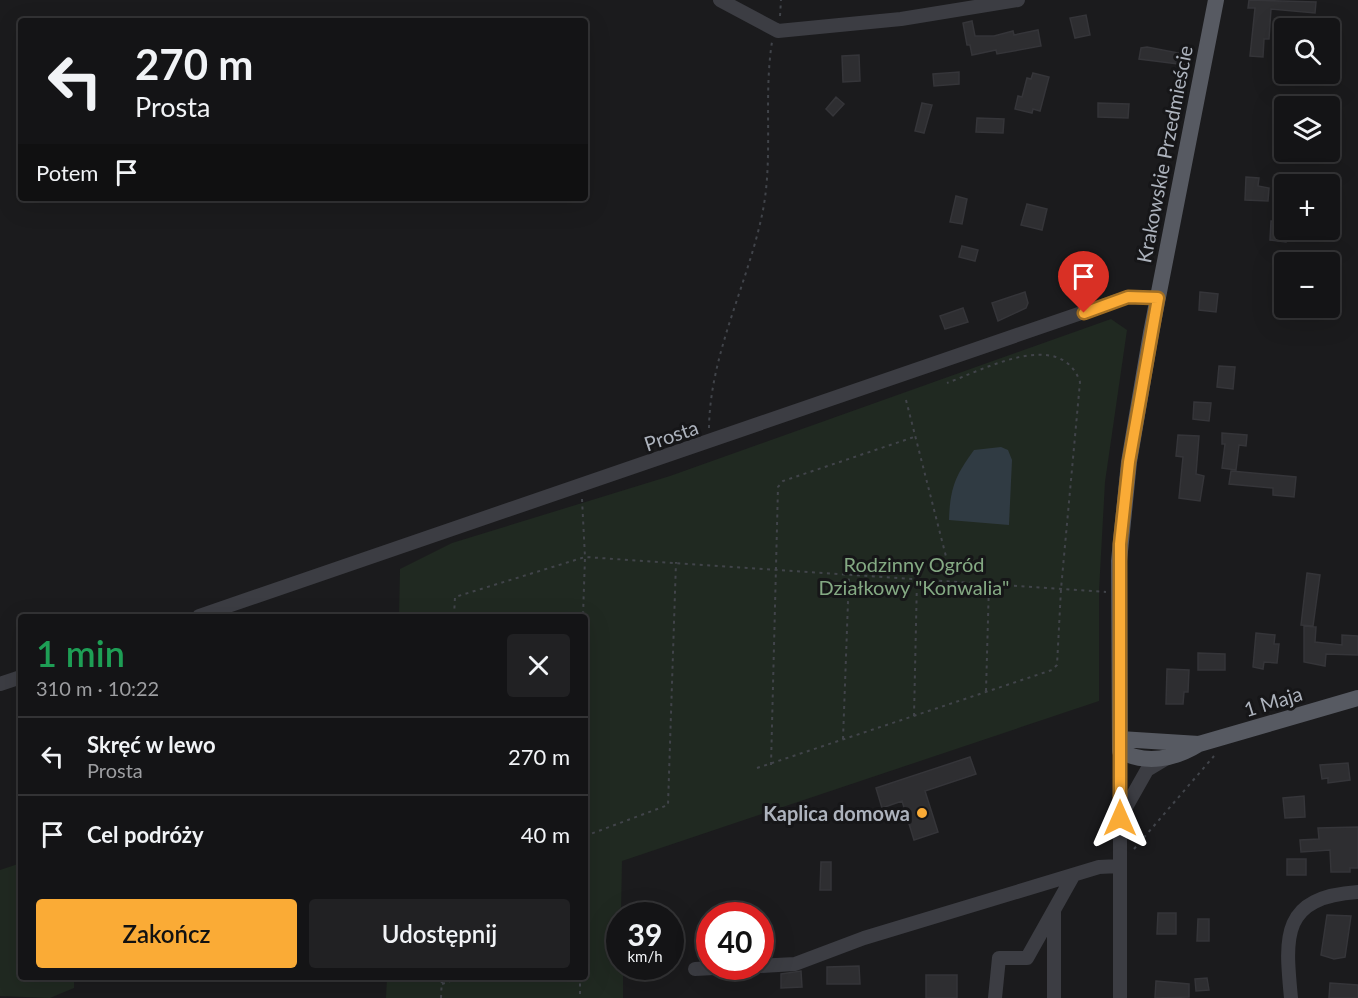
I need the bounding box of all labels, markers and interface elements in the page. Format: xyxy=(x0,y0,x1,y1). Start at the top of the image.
map controls xyxy=(1274,18,1340,318)
button: search xyxy=(1274,18,1340,84)
text: 270 m xyxy=(135,39,253,89)
icon: left xyxy=(36,42,114,120)
street label: Krakowskie Przedmieście xyxy=(1131,43,1197,265)
text: Prosta xyxy=(135,90,210,123)
button: layers xyxy=(1274,96,1340,162)
icon: arrive xyxy=(110,156,143,189)
text: Potem xyxy=(36,159,98,186)
button: + xyxy=(1274,174,1340,240)
pin xyxy=(1058,251,1109,313)
button: − xyxy=(1274,252,1340,318)
icon: arrive xyxy=(1067,260,1100,293)
street label: Prosta xyxy=(641,415,701,455)
park label: Rodzinny Ogród Działkowy "Konwalia" xyxy=(819,552,1009,599)
text: 1 min xyxy=(36,631,125,675)
button: close xyxy=(507,634,570,697)
text: 310 m · 10:22 xyxy=(36,676,159,700)
street label: 1 Maja xyxy=(1241,681,1305,721)
text: Skręć w lewo xyxy=(87,731,216,758)
icon: left xyxy=(36,740,69,773)
text: 270 m xyxy=(508,743,570,770)
text: Prosta xyxy=(87,758,143,782)
position arrow xyxy=(1088,786,1152,850)
place label: Kaplica domowa xyxy=(763,801,910,825)
marker: Kaplica domowa xyxy=(915,806,929,820)
icon: arrive xyxy=(36,818,69,851)
text: Cel podróży xyxy=(87,821,204,848)
text: 40 m xyxy=(521,821,570,848)
button: Zakończ xyxy=(36,899,297,968)
button: Udostępnij xyxy=(309,899,570,968)
speed limit sign: 40 xyxy=(696,902,774,980)
text: 39 xyxy=(628,916,662,952)
text: km/h xyxy=(627,947,663,965)

